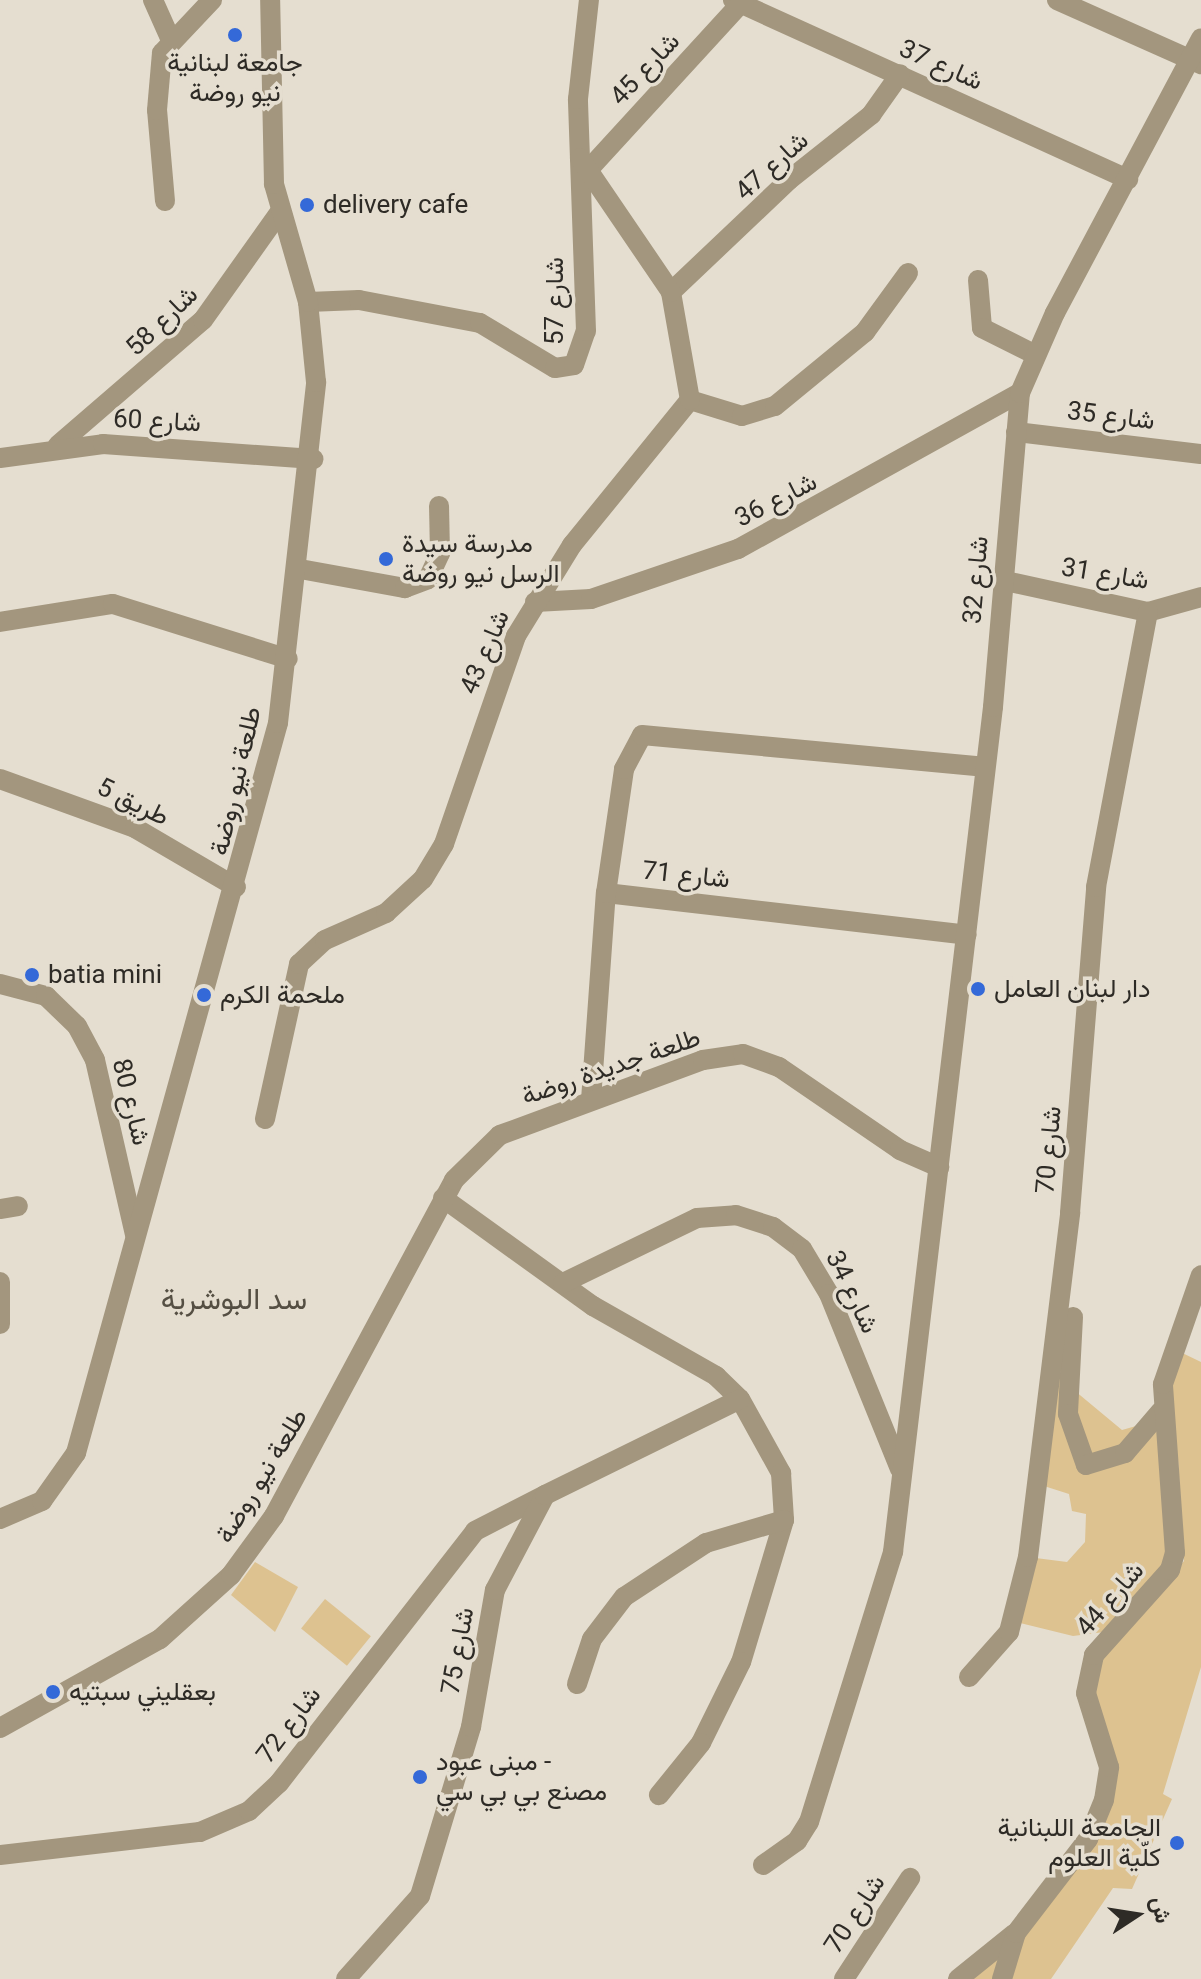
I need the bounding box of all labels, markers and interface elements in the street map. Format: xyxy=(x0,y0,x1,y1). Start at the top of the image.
marker: جامعة لبنانية نيو روضة xyxy=(226,26,244,44)
street label: شارع 45 xyxy=(604,26,686,112)
street label: شارع 37 xyxy=(894,33,988,97)
place label: جامعة لبنانية نيو روضة xyxy=(167,47,303,108)
street label: شارع 47 xyxy=(729,125,815,207)
place label: delivery cafe xyxy=(323,189,468,221)
marker: delivery cafe xyxy=(298,196,316,214)
street label: شارع 57 xyxy=(539,257,571,345)
street label: شارع 58 xyxy=(120,279,204,363)
street label: شارع 35 xyxy=(1065,395,1157,437)
street label: شارع 60 xyxy=(112,403,202,439)
street label: شارع 36 xyxy=(730,466,822,534)
place label: مدرسة سيدة الرسل نيو روضة xyxy=(402,528,559,590)
street label: شارع 32 xyxy=(957,535,995,625)
marker: مدرسة سيدة الرسل نيو روضة xyxy=(377,550,395,568)
street label: شارع 31 xyxy=(1059,552,1151,596)
street label: شارع 43 xyxy=(453,605,517,699)
street label: طلعة نيو روضة xyxy=(204,704,268,858)
street label: طريق 5 xyxy=(92,771,174,833)
street label: شارع 71 xyxy=(641,855,731,895)
place label: batia mini xyxy=(48,959,162,991)
marker: batia mini xyxy=(23,966,41,984)
place label: دار لبنان العامل xyxy=(994,973,1150,1005)
place label: ملحمة الكرم xyxy=(220,979,345,1011)
marker: دار لبنان العامل xyxy=(969,980,987,998)
marker: ملحمة الكرم xyxy=(195,986,213,1004)
street label: طلعة جديدة روضة xyxy=(517,1022,705,1112)
street label: شارع 80 xyxy=(105,1056,157,1148)
street label: شارع 70 xyxy=(1030,1105,1068,1195)
street label: شارع 34 xyxy=(819,1246,885,1338)
district label: سد البوشرية xyxy=(161,1281,307,1317)
street label: طلعة نيو روضة xyxy=(210,1403,314,1549)
street label: شارع 44 xyxy=(1069,1556,1151,1642)
street label: شارع 75 xyxy=(435,1605,481,1697)
place label: بعقليني سبتيه xyxy=(69,1676,216,1708)
street label: شارع 72 xyxy=(250,1680,328,1770)
marker: بعقليني سبتيه xyxy=(44,1683,62,1701)
place label: مبنى عبود - مصنع بي بي سي xyxy=(436,1746,607,1808)
marker: مبنى عبود - مصنع بي بي سي xyxy=(411,1768,429,1786)
place label: الجامعة اللبنانية كلّية العلوم xyxy=(998,1812,1161,1874)
marker: الجامعة اللبنانية كلّية العلوم xyxy=(1168,1834,1186,1852)
street label: شارع 70 xyxy=(818,1869,892,1959)
north arrow xyxy=(1097,1875,1177,1955)
text: ش xyxy=(1146,1894,1176,1925)

